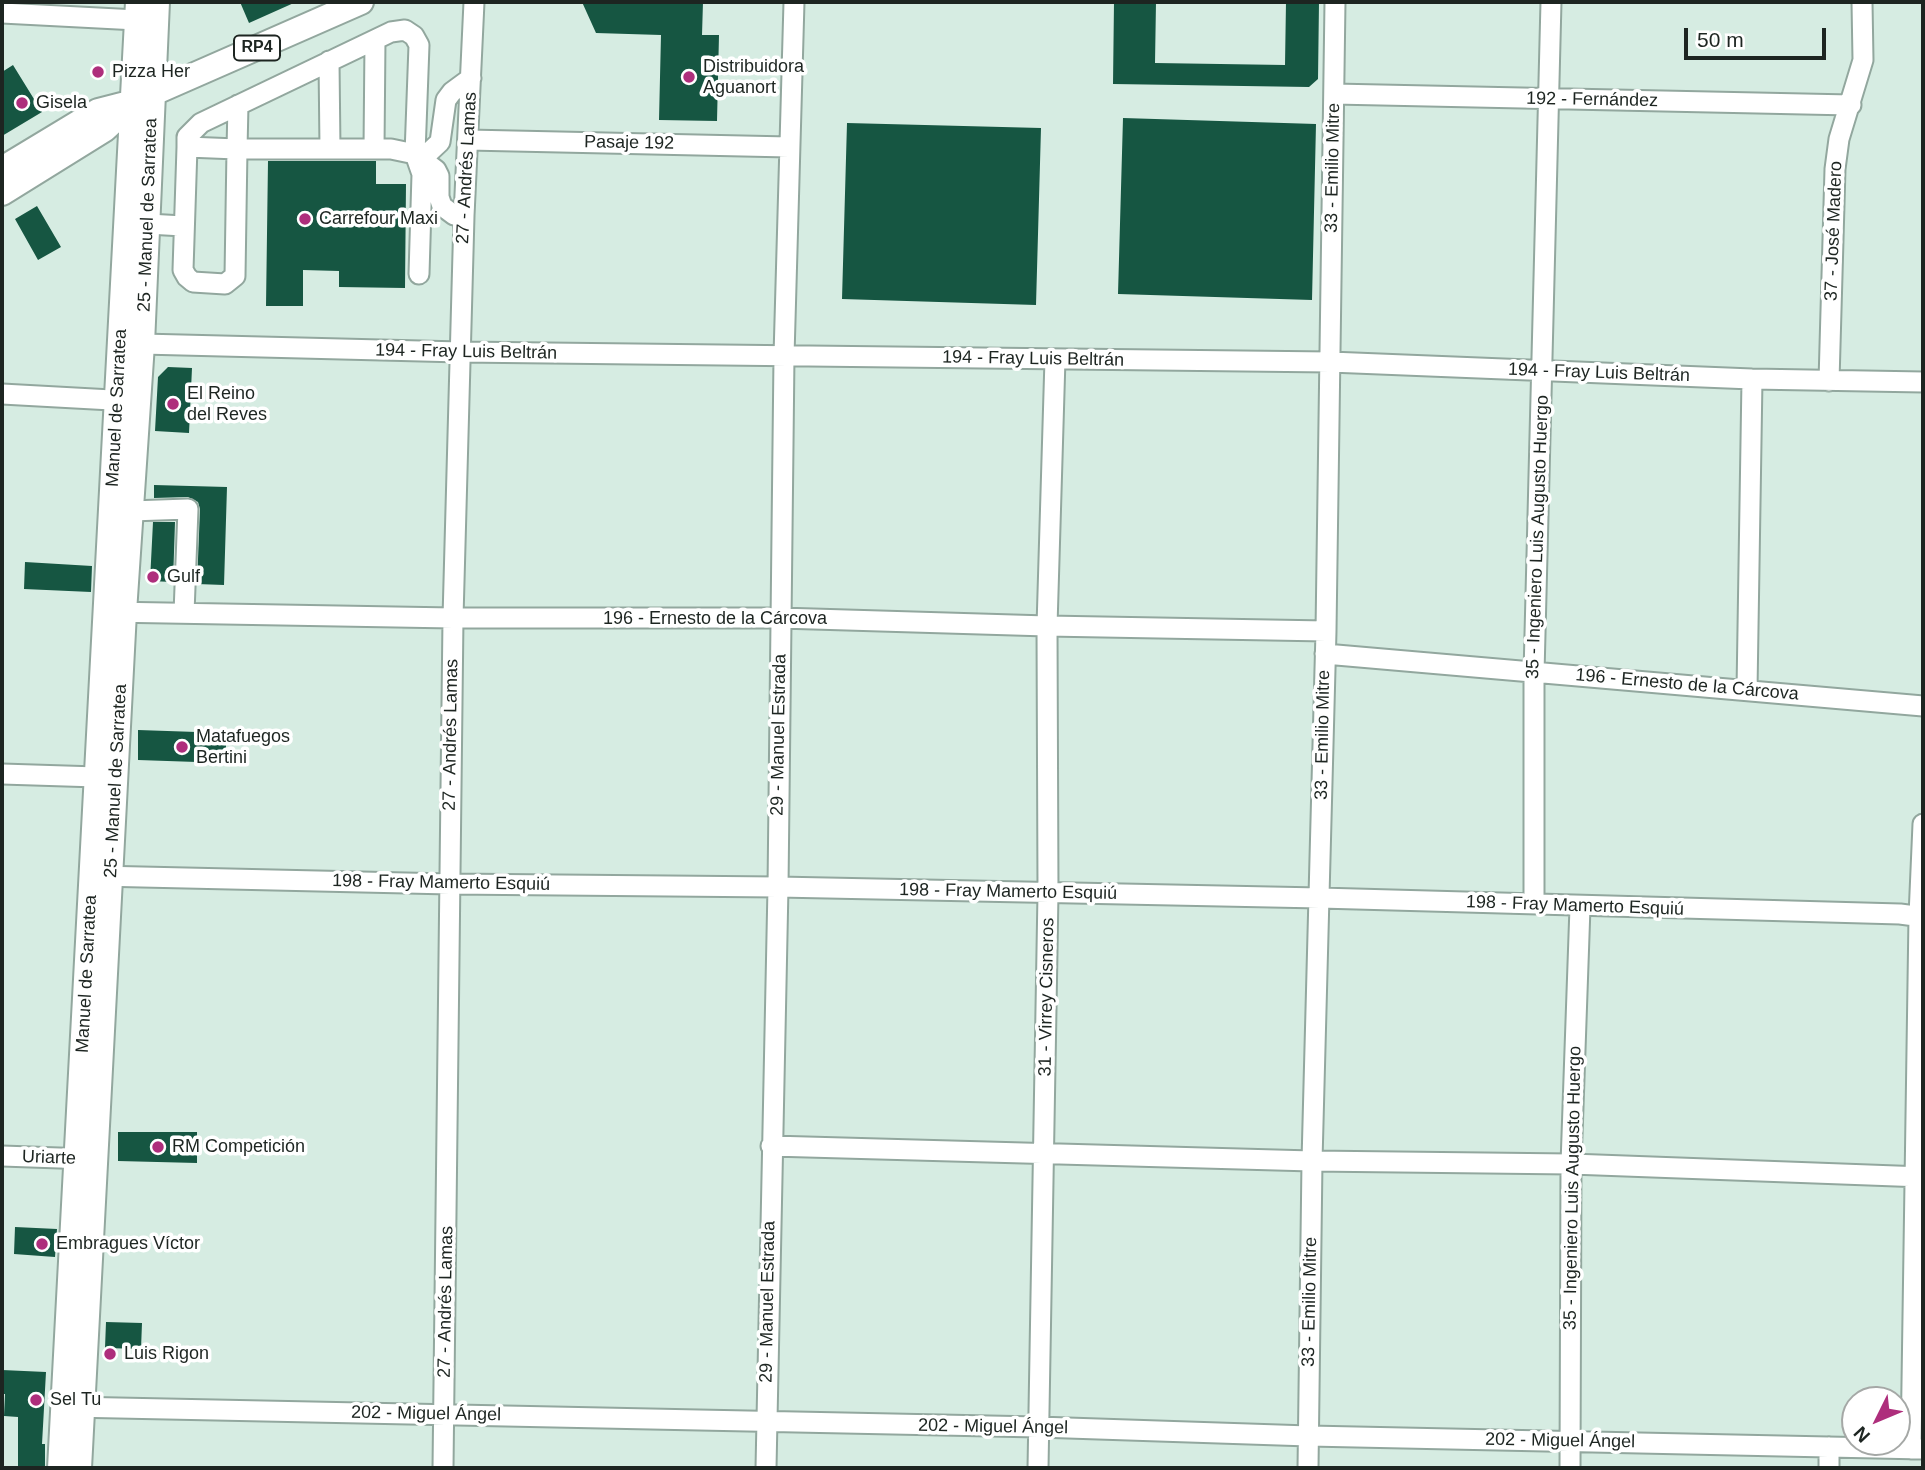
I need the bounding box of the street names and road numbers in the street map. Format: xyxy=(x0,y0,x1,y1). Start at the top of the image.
road number: RP4 xyxy=(234,36,280,60)
street label: 192 - Fernández xyxy=(1526,88,1658,112)
street label: 27 - Andrés Lamas xyxy=(452,92,482,244)
street label: 33 - Emilio Mitre xyxy=(1321,103,1345,233)
street label: 25 - Manuel de Sarratea xyxy=(134,118,162,312)
street label: Pasaje 192 xyxy=(584,131,674,155)
street label: 37 - José Madero xyxy=(1821,161,1847,301)
street label: Manuel de Sarratea xyxy=(102,328,132,488)
street label: 194 - Fray Luis Beltrán xyxy=(375,340,557,364)
street label: 194 - Fray Luis Beltrán xyxy=(942,347,1124,371)
street label: 194 - Fray Luis Beltrán xyxy=(1508,359,1690,387)
street label: 35 - Ingeniero Luis Augusto Huergo xyxy=(1522,395,1554,679)
street label: 196 - Ernesto de la Cárcova xyxy=(603,608,827,630)
street label: 29 - Manuel Estrada xyxy=(767,654,791,816)
street label: 27 - Andrés Lamas xyxy=(439,659,463,811)
street label: 196 - Ernesto de la Cárcova xyxy=(1574,664,1800,706)
street label: 33 - Emilio Mitre xyxy=(1311,670,1335,800)
street label: 25 - Manuel de Sarratea xyxy=(100,684,132,878)
street label: 198 - Fray Mamerto Esquiú xyxy=(332,870,550,896)
street label: 198 - Fray Mamerto Esquiú xyxy=(899,879,1117,905)
street label: 198 - Fray Mamerto Esquiú xyxy=(1466,891,1684,921)
street label: Manuel de Sarratea xyxy=(72,894,102,1054)
street label: 31 - Virrey Cisneros xyxy=(1035,917,1059,1077)
street label: 35 - Ingeniero Luis Augusto Huergo xyxy=(1560,1046,1586,1330)
street label: Uriarte xyxy=(22,1146,76,1170)
street label: 29 - Manuel Estrada xyxy=(756,1221,780,1383)
street label: 27 - Andrés Lamas xyxy=(434,1226,458,1378)
street label: 33 - Emilio Mitre xyxy=(1298,1237,1322,1367)
street label: 202 - Miguel Ángel xyxy=(351,1402,501,1426)
street label: 202 - Miguel Ángel xyxy=(918,1415,1068,1439)
street label: 202 - Miguel Ángel xyxy=(1485,1429,1635,1453)

